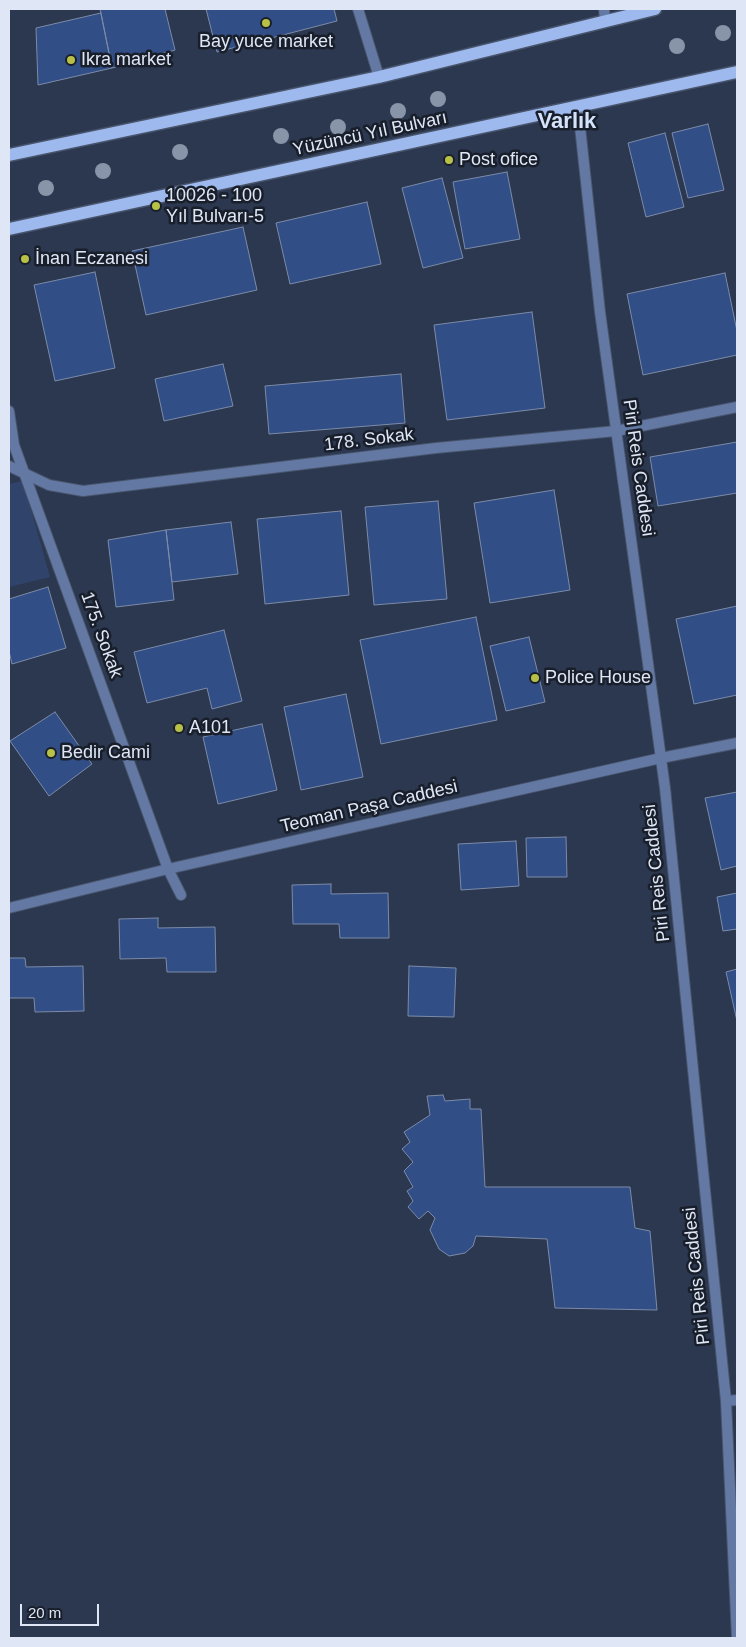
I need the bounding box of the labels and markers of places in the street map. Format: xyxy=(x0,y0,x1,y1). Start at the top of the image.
marker: Bay yuce market xyxy=(260,17,272,29)
place label: Bay yuce market xyxy=(199,31,333,53)
place label: Ikra market xyxy=(81,49,171,71)
marker: Ikra market xyxy=(65,54,77,66)
place label: Post ofice xyxy=(459,149,538,171)
marker: Post ofice xyxy=(443,154,455,166)
place label: 10026 - 100 Yıl Bulvarı-5 xyxy=(166,185,264,228)
marker: 10026 - 100 Yıl Bulvarı-5 xyxy=(150,200,162,212)
place label: İnan Eczanesi xyxy=(35,248,148,270)
marker: İnan Eczanesi xyxy=(19,253,31,265)
place label: Police House xyxy=(545,667,651,689)
marker: Police House xyxy=(529,672,541,684)
place label: A101 xyxy=(189,717,231,739)
marker: A101 xyxy=(173,722,185,734)
place label: Bedir Cami xyxy=(61,742,150,764)
marker: Bedir Cami xyxy=(45,747,57,759)

